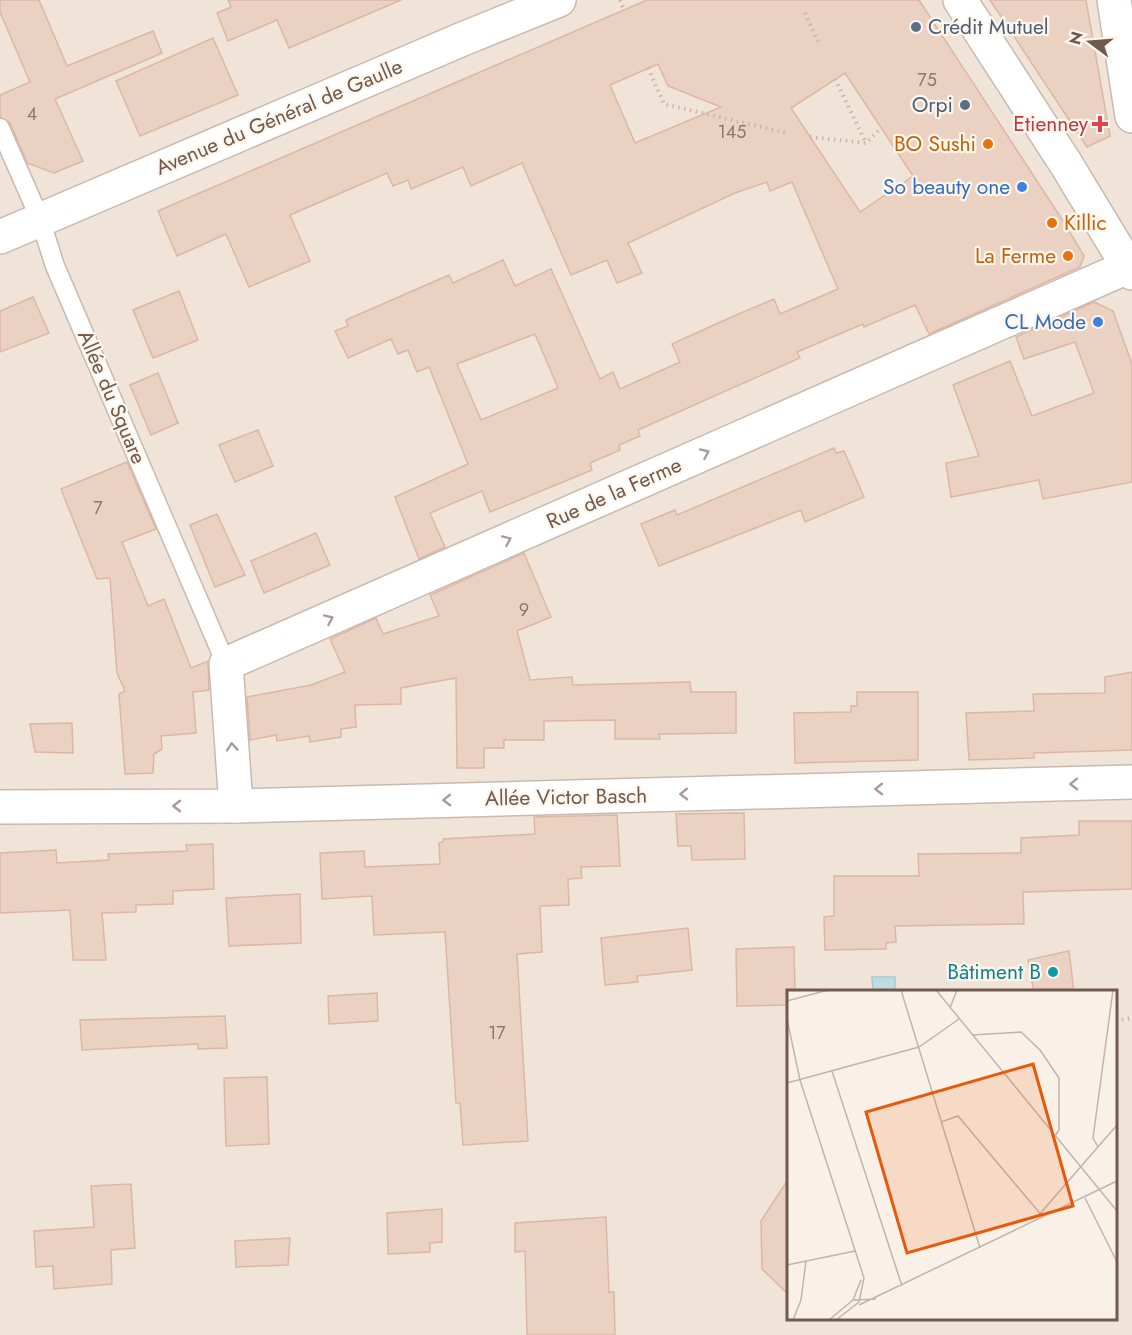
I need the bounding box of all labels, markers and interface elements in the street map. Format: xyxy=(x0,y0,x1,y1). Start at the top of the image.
place label: Crédit Mutuel xyxy=(928,12,1049,42)
north arrow xyxy=(1060,12,1120,72)
marker: Crédit Mutuel xyxy=(909,20,923,34)
text: N xyxy=(1063,29,1089,47)
street label: Avenue du Général de Gaulle xyxy=(151,51,407,183)
house number: 75 xyxy=(917,67,937,93)
place label: Orpi xyxy=(912,90,953,120)
marker: Orpi xyxy=(958,98,972,112)
house number: 4 xyxy=(27,101,37,127)
place label: Etienney xyxy=(1013,109,1089,139)
marker: Etienney xyxy=(1093,117,1107,131)
house number: 145 xyxy=(718,119,746,145)
place label: BO Sushi xyxy=(894,129,976,159)
marker: BO Sushi xyxy=(981,137,995,151)
place label: So beauty one xyxy=(883,172,1010,202)
marker: So beauty one xyxy=(1015,180,1029,194)
place label: Killic xyxy=(1064,208,1106,238)
marker: Killic xyxy=(1045,216,1059,230)
place label: La Ferme xyxy=(975,241,1056,271)
marker: La Ferme xyxy=(1061,249,1075,263)
place label: CL Mode xyxy=(1005,307,1086,337)
marker: CL Mode xyxy=(1091,315,1105,329)
street label: Allée du Square xyxy=(70,325,154,469)
one-way arrow xyxy=(698,449,709,461)
street label: Rue de la Ferme xyxy=(542,450,687,536)
house number: 7 xyxy=(93,495,103,521)
one-way arrow xyxy=(501,536,512,548)
house number: 9 xyxy=(519,597,529,623)
one-way arrow xyxy=(322,614,333,626)
one-way arrow xyxy=(226,743,239,752)
one-way arrow xyxy=(1069,777,1078,790)
street label: Allée Victor Basch xyxy=(485,781,647,813)
one-way arrow xyxy=(874,783,883,795)
one-way arrow xyxy=(679,788,688,800)
one-way arrow xyxy=(442,794,451,806)
one-way arrow xyxy=(173,800,182,812)
place label: Bâtiment B xyxy=(947,957,1041,987)
marker: Bâtiment B xyxy=(1046,965,1060,979)
inset map xyxy=(787,990,1117,1320)
house number: 17 xyxy=(488,1020,506,1046)

